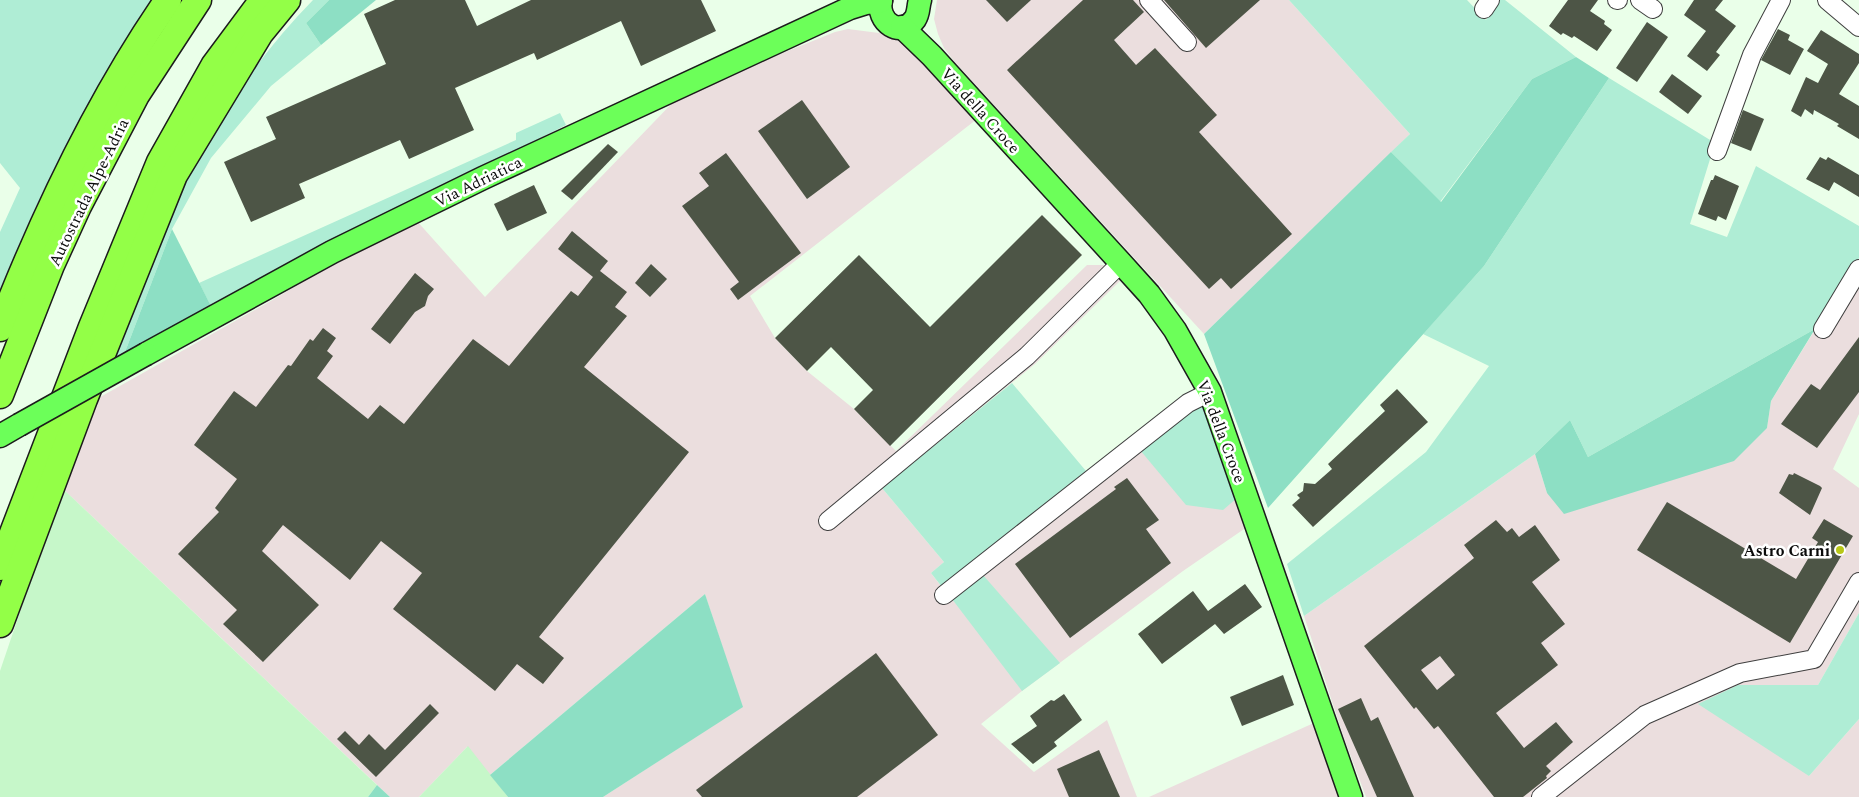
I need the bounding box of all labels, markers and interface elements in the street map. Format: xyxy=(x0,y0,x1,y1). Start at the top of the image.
street label: Via della Croce xyxy=(935,62,1026,159)
street label: Autostrada Alpe-Adria xyxy=(43,114,135,270)
street label: Via Adriatica xyxy=(431,150,526,213)
street label: Via della Croce xyxy=(1190,376,1252,486)
place label: Astro Carni xyxy=(1743,539,1830,563)
marker: Astro Carni xyxy=(1834,544,1846,556)

